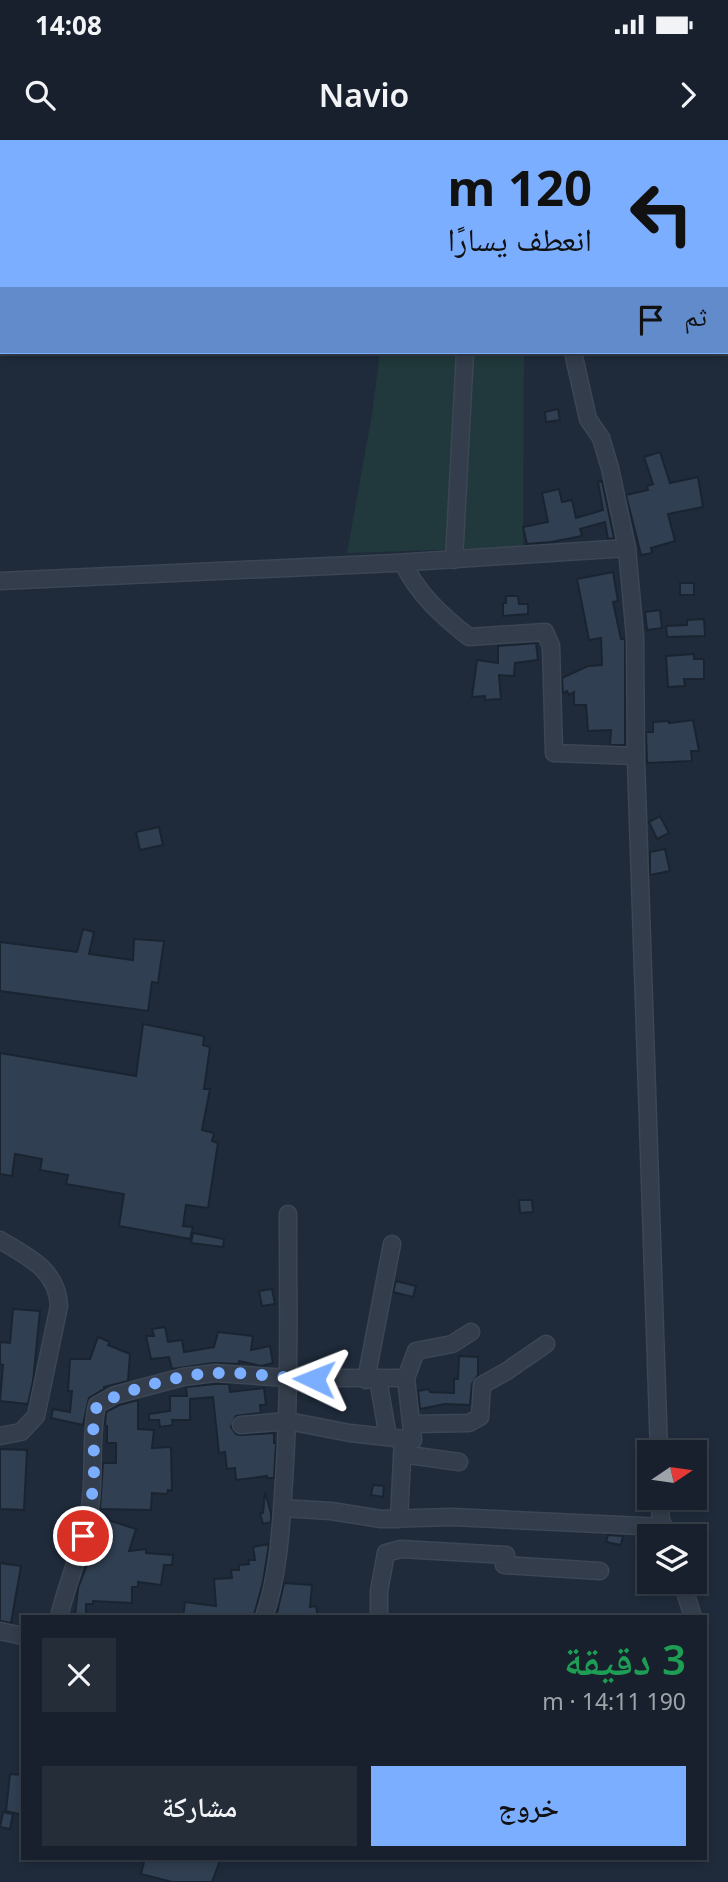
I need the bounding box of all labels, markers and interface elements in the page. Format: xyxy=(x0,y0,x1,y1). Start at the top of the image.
text: 14:08 xyxy=(35,7,102,43)
text: Navio xyxy=(319,73,409,116)
icon: search xyxy=(21,76,59,114)
icon: forward xyxy=(669,76,707,114)
text: 120 m xyxy=(447,154,592,220)
icon: left xyxy=(616,168,707,259)
text: انعطف يسارًا xyxy=(447,217,592,260)
text: ثم xyxy=(684,298,707,334)
icon: arrive xyxy=(632,301,670,339)
position arrow xyxy=(277,1342,351,1416)
north arrow xyxy=(637,1440,707,1510)
map controls xyxy=(637,1440,707,1594)
pin xyxy=(53,1506,113,1566)
icon: arrive xyxy=(64,1517,102,1555)
button: layers xyxy=(637,1524,707,1594)
text: 3 دقيقة xyxy=(564,1630,686,1687)
button: close xyxy=(42,1638,116,1712)
text: 190 m · 14:11 xyxy=(542,1685,686,1717)
button: مشاركة xyxy=(42,1766,357,1846)
button: خروج xyxy=(371,1766,686,1846)

